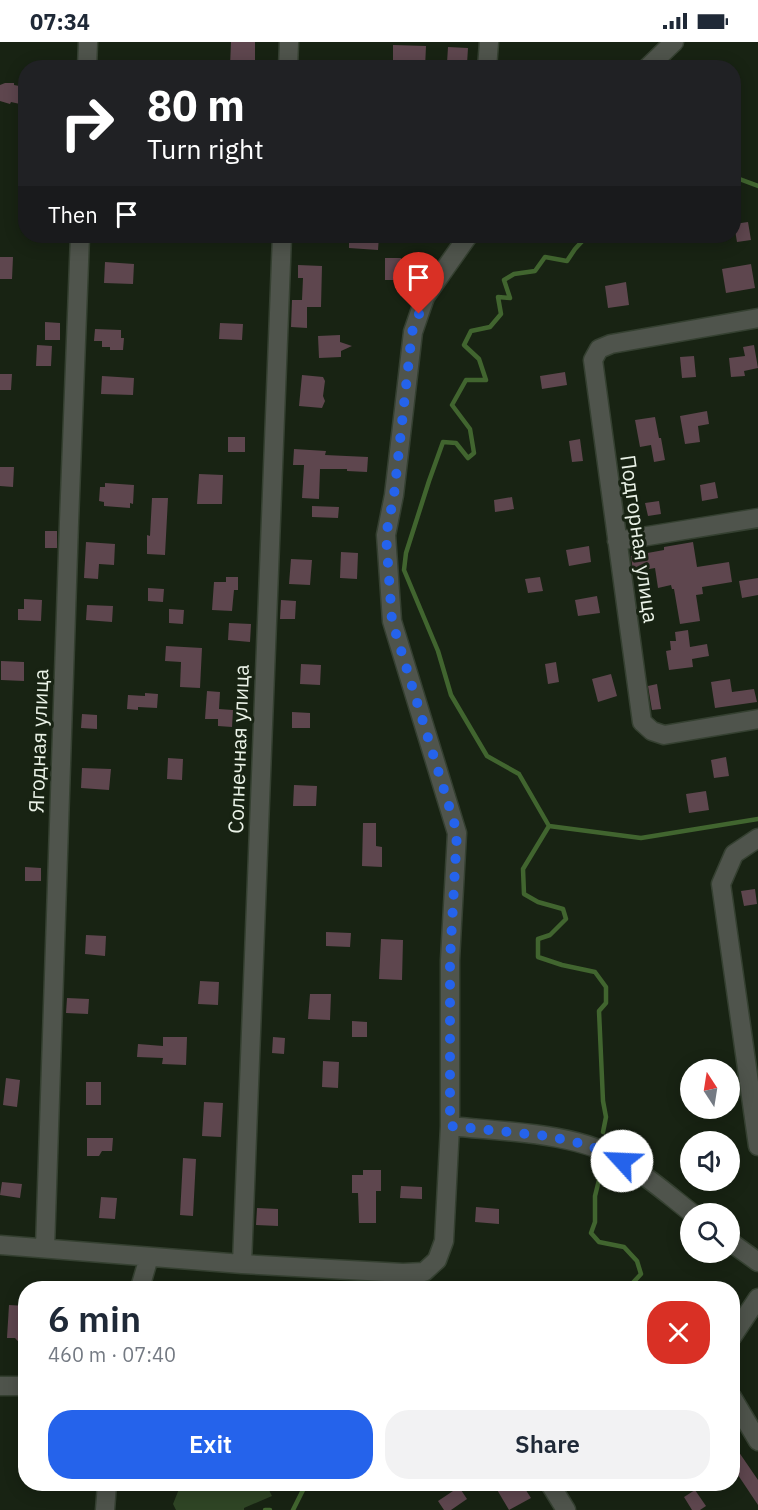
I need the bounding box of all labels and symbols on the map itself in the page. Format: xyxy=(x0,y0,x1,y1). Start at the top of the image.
pin xyxy=(393,252,444,314)
street label: Подгорная улица xyxy=(614,453,666,625)
street label: Солнечная улица xyxy=(221,664,255,834)
street label: Ягодная улица xyxy=(21,668,55,814)
north arrow xyxy=(680,1059,740,1119)
position arrow xyxy=(590,1129,654,1193)

